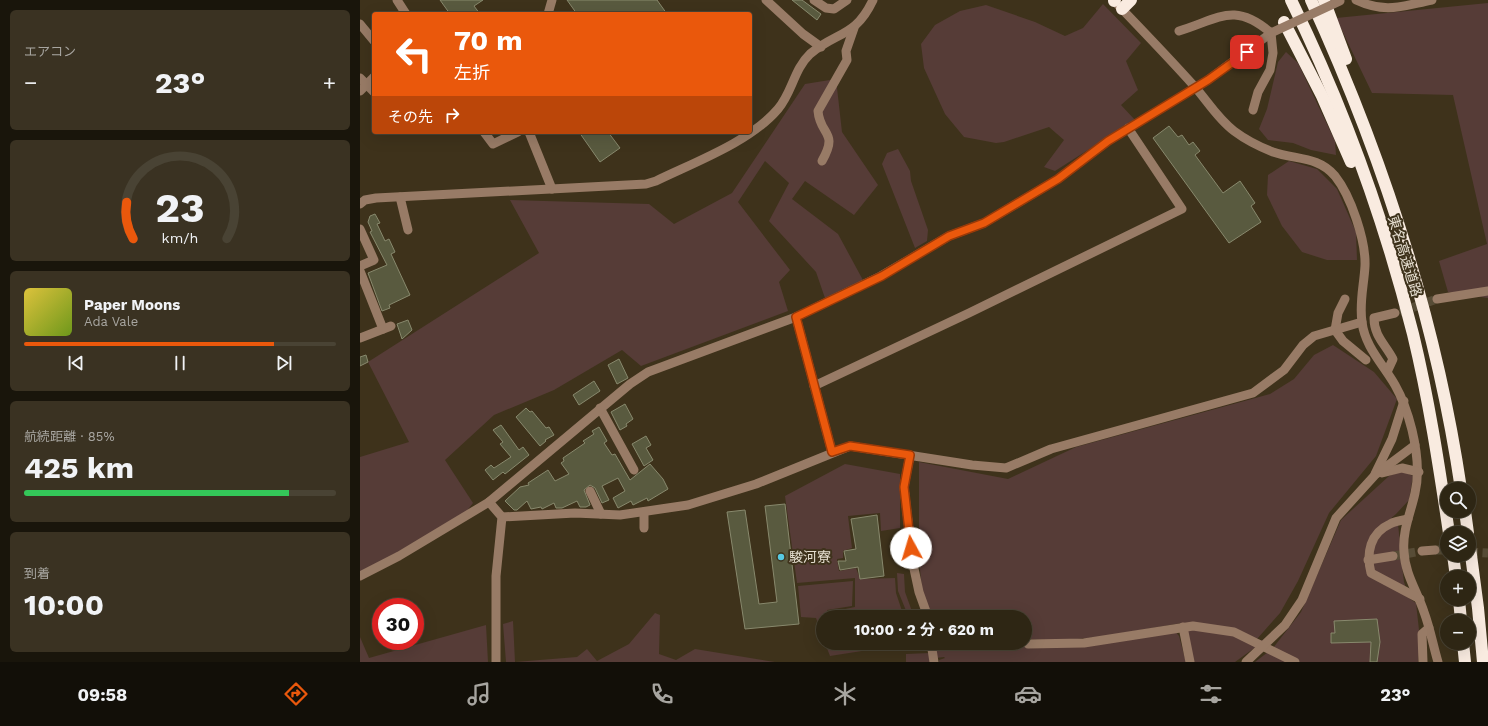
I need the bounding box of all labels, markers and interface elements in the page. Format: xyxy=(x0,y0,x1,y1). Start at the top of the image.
text: 70 m xyxy=(454,24,523,57)
icon: left xyxy=(388,28,440,80)
pin xyxy=(1230,35,1264,69)
icon: arrive xyxy=(1236,41,1258,63)
text: エアコン xyxy=(24,44,76,59)
text: 左折 xyxy=(454,62,490,83)
text: 23° xyxy=(155,65,205,100)
text: − xyxy=(24,70,37,95)
text: + xyxy=(323,70,336,95)
icon: right xyxy=(441,104,463,126)
text: その先 xyxy=(388,108,433,126)
text: 23 xyxy=(155,182,205,231)
street label: 東名高速道路 xyxy=(1385,213,1425,299)
text: km/h xyxy=(162,229,198,245)
text: Paper Moons xyxy=(84,296,180,314)
text: Ada Vale xyxy=(84,314,138,329)
icon: previous xyxy=(65,352,87,374)
icon: pause xyxy=(169,352,191,374)
icon: next xyxy=(273,352,295,374)
text: 航続距離 · 85% xyxy=(24,429,115,444)
text: 425 km xyxy=(24,450,134,485)
map controls xyxy=(1440,482,1476,650)
button: search xyxy=(1440,482,1476,518)
button: layers xyxy=(1440,526,1476,562)
position arrow xyxy=(890,527,932,569)
place label: 駿河寮 xyxy=(789,549,831,565)
marker: 駿河寮 xyxy=(776,552,786,562)
text: 到着 xyxy=(24,566,50,581)
button: + xyxy=(1440,570,1476,606)
text: 10:00 xyxy=(24,587,104,622)
speed limit sign: 30 xyxy=(372,598,424,650)
button: − xyxy=(1440,614,1476,650)
text: 10:00 · 2 分 · 620 m xyxy=(854,621,994,639)
icon: directions xyxy=(282,680,310,708)
icon: music xyxy=(465,680,493,708)
icon: phone xyxy=(648,680,676,708)
icon: climate xyxy=(831,680,859,708)
icon: car xyxy=(1014,680,1042,708)
icon: filters xyxy=(1197,680,1225,708)
text: 09:58 xyxy=(77,684,127,705)
text: 23° xyxy=(1380,684,1410,705)

